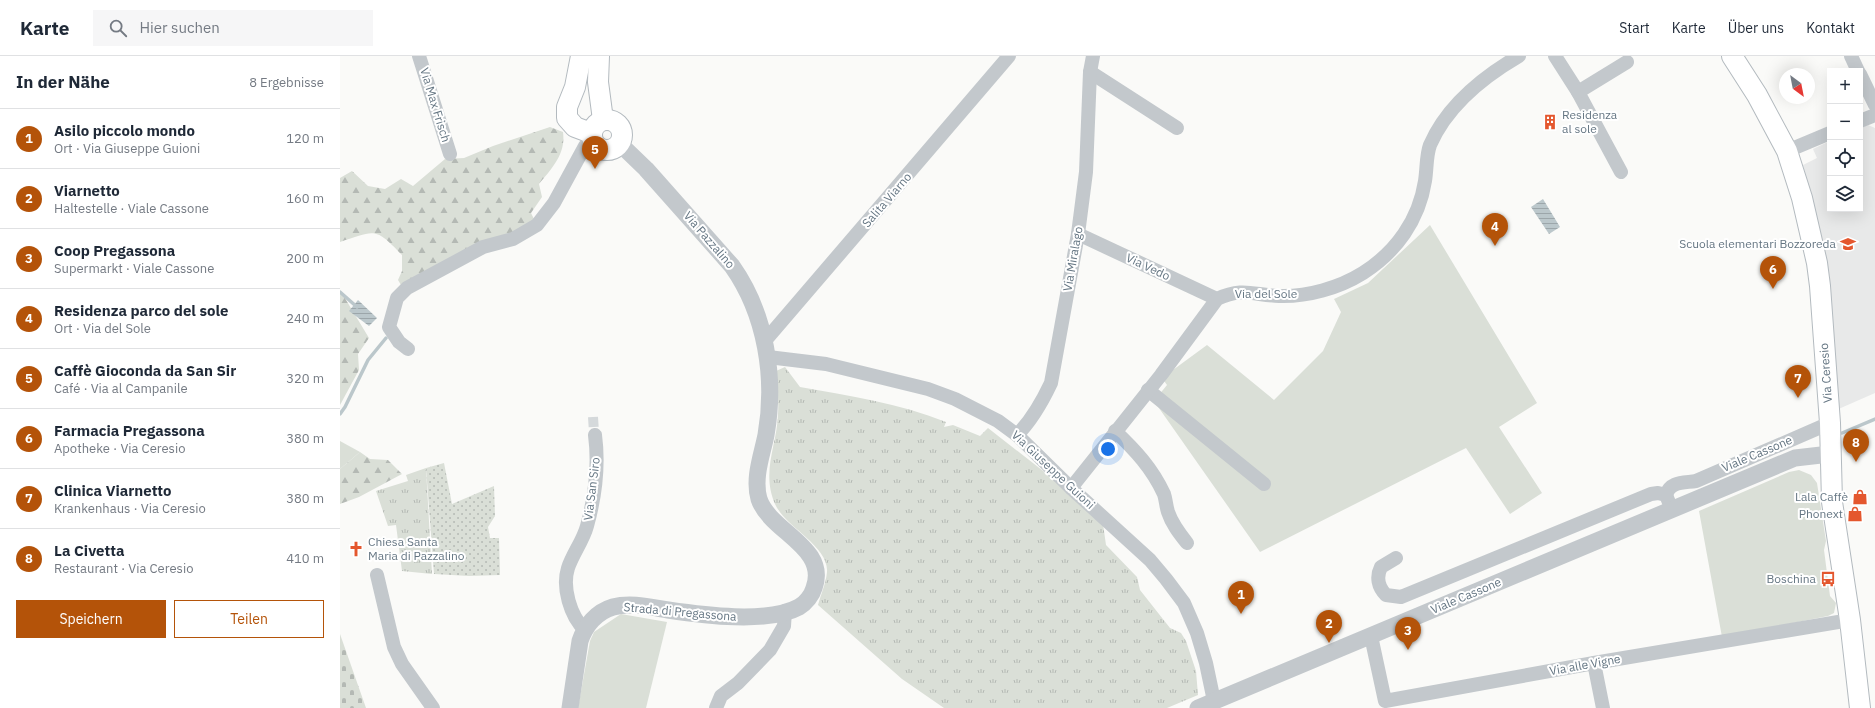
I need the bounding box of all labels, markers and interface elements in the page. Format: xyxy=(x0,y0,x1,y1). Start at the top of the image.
search box xyxy=(93,10,373,46)
text: Karte xyxy=(20,16,69,40)
icon: search xyxy=(107,17,129,39)
text: Hier suchen xyxy=(139,18,220,37)
text: Start xyxy=(1619,19,1650,37)
text: Karte xyxy=(1672,19,1706,37)
text: Über uns xyxy=(1728,19,1784,37)
text: Kontakt xyxy=(1806,19,1855,37)
street label: Via Max Frisch xyxy=(417,66,454,144)
north arrow xyxy=(1779,68,1815,104)
map controls xyxy=(1827,68,1863,212)
button: + xyxy=(1827,68,1863,104)
text: In der Nähe xyxy=(16,71,110,93)
text: 8 Ergebnisse xyxy=(249,74,324,91)
button: − xyxy=(1827,104,1863,140)
place label: Residenza al sole xyxy=(1562,107,1618,136)
building icon: Residenza al sole xyxy=(1541,113,1559,131)
text: Asilo piccolo mondo xyxy=(54,121,195,140)
text: 1 xyxy=(25,130,33,147)
text: 120 m xyxy=(286,130,324,147)
pin: 5 xyxy=(582,136,608,169)
text: Ort · Via Giuseppe Guioni xyxy=(54,140,200,157)
button: locate xyxy=(1827,140,1863,176)
street label: Salita Viarno xyxy=(859,169,915,230)
button: layers xyxy=(1827,176,1863,212)
text: Viarnetto xyxy=(54,181,120,200)
text: 2 xyxy=(25,190,33,207)
text: 160 m xyxy=(286,190,324,207)
text: Haltestelle · Viale Cassone xyxy=(54,200,209,217)
street label: Via Pazzalino xyxy=(681,208,738,271)
pin: 4 xyxy=(1482,213,1508,246)
street label: Via Miralago xyxy=(1059,225,1086,293)
school or university icon: Scuola elementari Bozzoreda xyxy=(1839,235,1857,253)
place label: Scuola elementari Bozzoreda xyxy=(1679,236,1837,251)
text: Coop Pregassona xyxy=(54,241,175,260)
text: 3 xyxy=(25,250,33,267)
text: 200 m xyxy=(286,250,324,267)
street label: Via Vedo xyxy=(1124,250,1173,283)
pin: 6 xyxy=(1760,256,1786,289)
text: Supermarkt · Viale Cassone xyxy=(54,260,214,277)
street label: Via del Sole xyxy=(1235,286,1298,301)
text: Residenza parco del sole xyxy=(54,301,228,320)
text: 4 xyxy=(25,310,33,327)
text: 240 m xyxy=(286,310,324,327)
text: Ort · Via del Sole xyxy=(54,320,151,337)
street label: Via Ceresio xyxy=(1816,342,1835,404)
text: Caffè Gioconda da San Sir xyxy=(54,361,236,380)
pin: 7 xyxy=(1785,365,1811,398)
text: 5 xyxy=(25,370,33,387)
text: 320 m xyxy=(286,370,324,387)
text: Café · Via al Campanile xyxy=(54,380,188,397)
text: Farmacia Pregassona xyxy=(54,421,205,440)
street label: Via Giuseppe Guioni xyxy=(1009,427,1098,512)
pin: 8 xyxy=(1843,429,1869,462)
text: 6 xyxy=(25,430,33,447)
text: 380 m xyxy=(286,430,324,447)
street label: Viale Cassone xyxy=(1719,432,1795,475)
your location xyxy=(1098,439,1118,459)
text: Apotheke · Via Ceresio xyxy=(54,440,185,457)
street label: Via San Siro xyxy=(580,456,603,521)
text: Clinica Viarnetto xyxy=(54,481,171,500)
shop icon: Lala Caffè xyxy=(1851,488,1869,506)
place label: Lala Caffè xyxy=(1795,489,1848,504)
text: 7 xyxy=(25,490,33,507)
text: 380 m xyxy=(286,490,324,507)
text: Krankenhaus · Via Ceresio xyxy=(54,500,206,517)
shop icon: Phonext xyxy=(1846,505,1864,523)
place label: Phonext xyxy=(1799,506,1843,521)
place label: Chiesa Santa Maria di Pazzalino xyxy=(368,534,465,563)
church icon: Chiesa Santa Maria di Pazzalino xyxy=(347,540,365,558)
text: La Civetta xyxy=(54,541,124,560)
text: 8 xyxy=(25,550,33,567)
text: 410 m xyxy=(286,550,324,567)
text: Restaurant · Via Ceresio xyxy=(54,560,193,577)
bus stop icon: Boschina xyxy=(1819,570,1837,588)
place label: Boschina xyxy=(1767,571,1817,586)
street label: Viale Cassone xyxy=(1428,574,1504,617)
pin: 1 xyxy=(1228,581,1254,614)
street label: Strada di Pregassona xyxy=(623,599,738,624)
button: Speichern xyxy=(16,600,166,638)
button: Teilen xyxy=(174,600,324,638)
pin: 2 xyxy=(1316,610,1342,643)
pin: 3 xyxy=(1395,617,1421,650)
street label: Via alle Vigne xyxy=(1548,651,1622,678)

